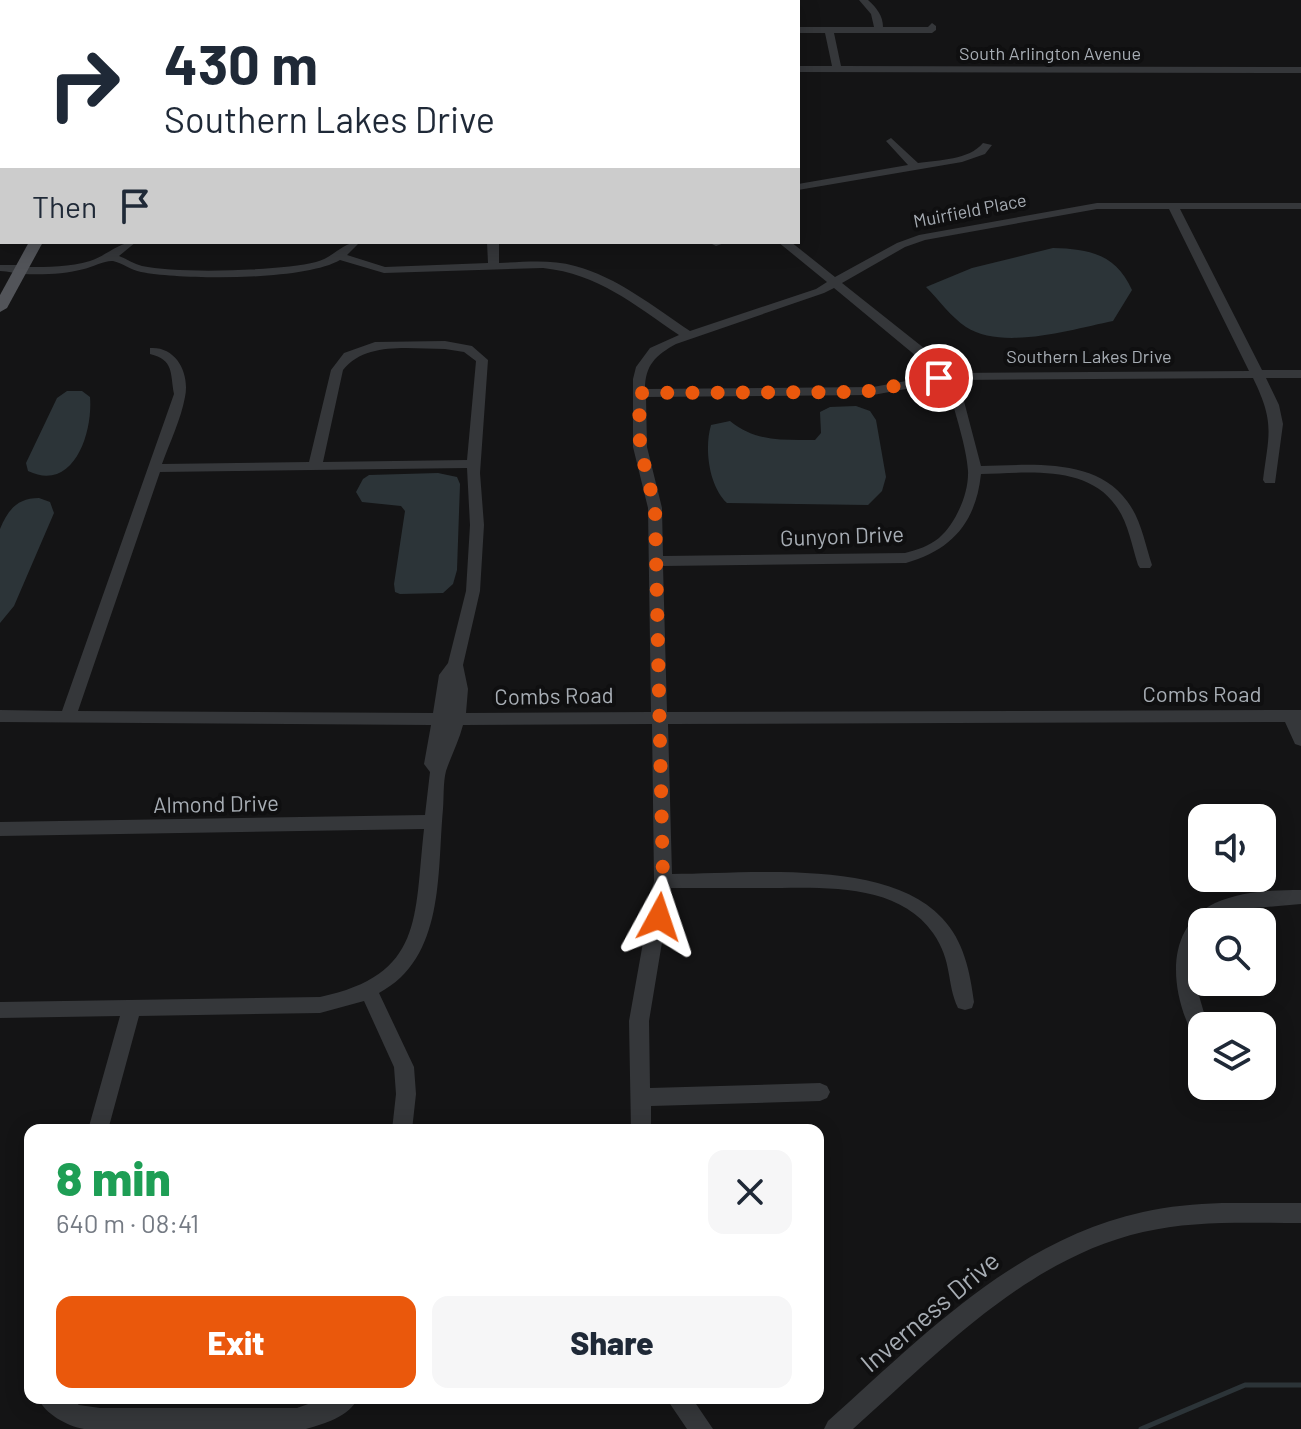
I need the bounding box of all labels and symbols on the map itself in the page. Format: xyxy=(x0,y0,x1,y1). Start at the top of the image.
street label: South Arlington Avenue xyxy=(959,42,1141,64)
street label: Muirfield Place xyxy=(911,188,1028,232)
pin xyxy=(905,344,973,412)
street label: Southern Lakes Drive xyxy=(1006,345,1172,367)
street label: Gunyon Drive xyxy=(780,520,904,550)
street label: Combs Road xyxy=(1142,680,1262,706)
street label: Combs Road xyxy=(494,681,614,709)
street label: Almond Drive xyxy=(153,789,279,817)
position arrow xyxy=(617,875,701,959)
street label: Inverness Drive xyxy=(854,1244,1004,1378)

